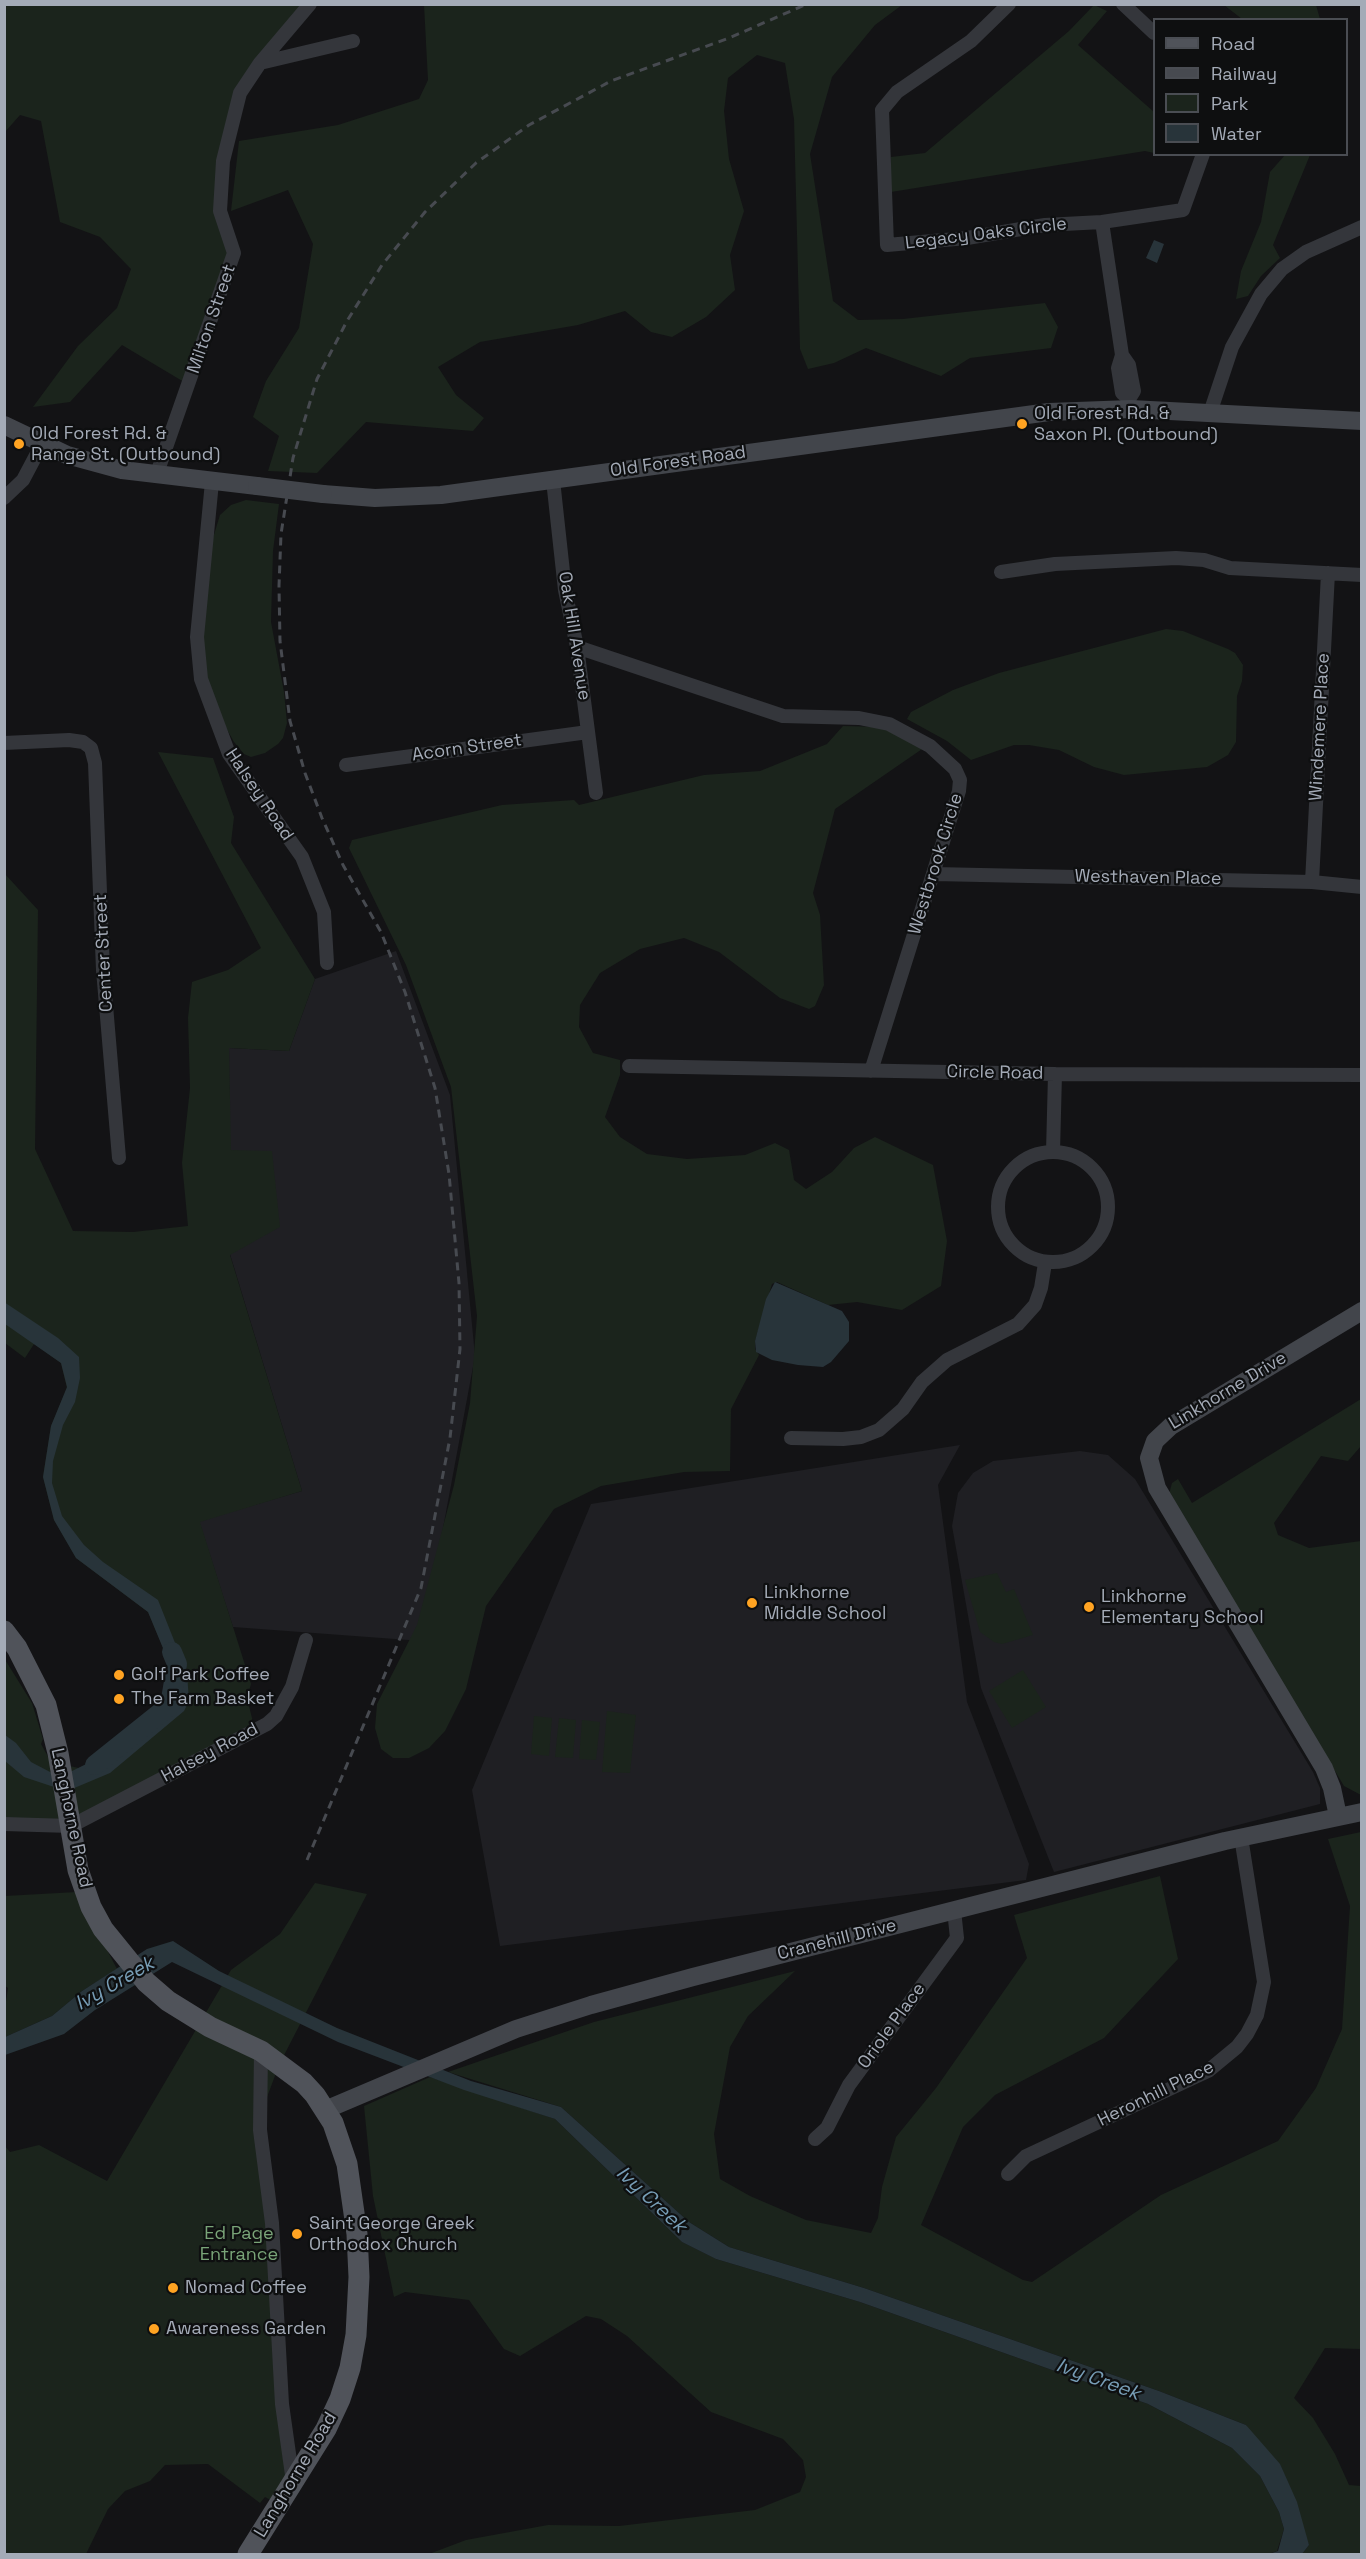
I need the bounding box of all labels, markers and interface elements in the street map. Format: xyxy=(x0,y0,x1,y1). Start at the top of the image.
legend xyxy=(1153,18,1348,156)
text: Road xyxy=(1211,32,1255,55)
text: Railway xyxy=(1211,62,1277,85)
text: Park xyxy=(1211,92,1248,115)
text: Water xyxy=(1211,122,1262,145)
street label: Legacy Oaks Circle xyxy=(904,213,1068,255)
street label: Milton Street xyxy=(183,262,241,376)
place label: Old Forest Rd. & Saxon Pl. (Outbound) xyxy=(1034,403,1218,446)
marker: Old Forest Rd. & Saxon Pl. (Outbound) xyxy=(1015,417,1029,431)
place label: Old Forest Rd. & Range St. (Outbound) xyxy=(31,423,220,466)
marker: Old Forest Rd. & Range St. (Outbound) xyxy=(12,437,26,451)
street label: Old Forest Road xyxy=(609,442,747,482)
street label: Oak Hill Avenue xyxy=(553,570,595,702)
street label: Windemere Place xyxy=(1305,652,1335,802)
street label: Acorn Street xyxy=(411,730,523,766)
street label: Halsey Road xyxy=(220,745,298,845)
street label: Westbrook Circle xyxy=(904,791,968,937)
street label: Westhaven Place xyxy=(1074,866,1222,890)
street label: Center Street xyxy=(90,893,118,1013)
street label: Circle Road xyxy=(946,1061,1044,1085)
street label: Linkhorne Drive xyxy=(1165,1347,1291,1435)
place label: Linkhorne Middle School xyxy=(764,1582,886,1624)
place label: Linkhorne Elementary School xyxy=(1101,1586,1264,1628)
marker: Linkhorne Middle School xyxy=(745,1596,759,1610)
marker: Linkhorne Elementary School xyxy=(1082,1600,1096,1614)
place label: Golf Park Coffee xyxy=(131,1664,270,1686)
marker: Golf Park Coffee xyxy=(112,1668,126,1682)
place label: The Farm Basket xyxy=(131,1688,274,1710)
marker: The Farm Basket xyxy=(112,1692,126,1706)
street label: Halsey Road xyxy=(158,1718,262,1788)
street label: Langhorne Road xyxy=(46,1746,96,1890)
street label: Cranehill Drive xyxy=(775,1915,899,1965)
water label: Ivy Creek xyxy=(71,1952,159,2016)
street label: Oriole Place xyxy=(854,1979,930,2073)
street label: Heronhill Place xyxy=(1094,2057,1218,2131)
water label: Ivy Creek xyxy=(611,2161,691,2239)
place label: Saint George Greek Orthodox Church xyxy=(309,2213,475,2256)
park label: Ed Page Entrance xyxy=(200,2223,278,2266)
marker: Saint George Greek Orthodox Church xyxy=(290,2227,304,2241)
place label: Nomad Coffee xyxy=(185,2277,307,2299)
marker: Nomad Coffee xyxy=(166,2281,180,2295)
place label: Awareness Garden xyxy=(166,2318,326,2340)
marker: Awareness Garden xyxy=(147,2322,161,2336)
water label: Ivy Creek xyxy=(1053,2354,1143,2406)
street label: Langhorne Road xyxy=(250,2408,342,2542)

